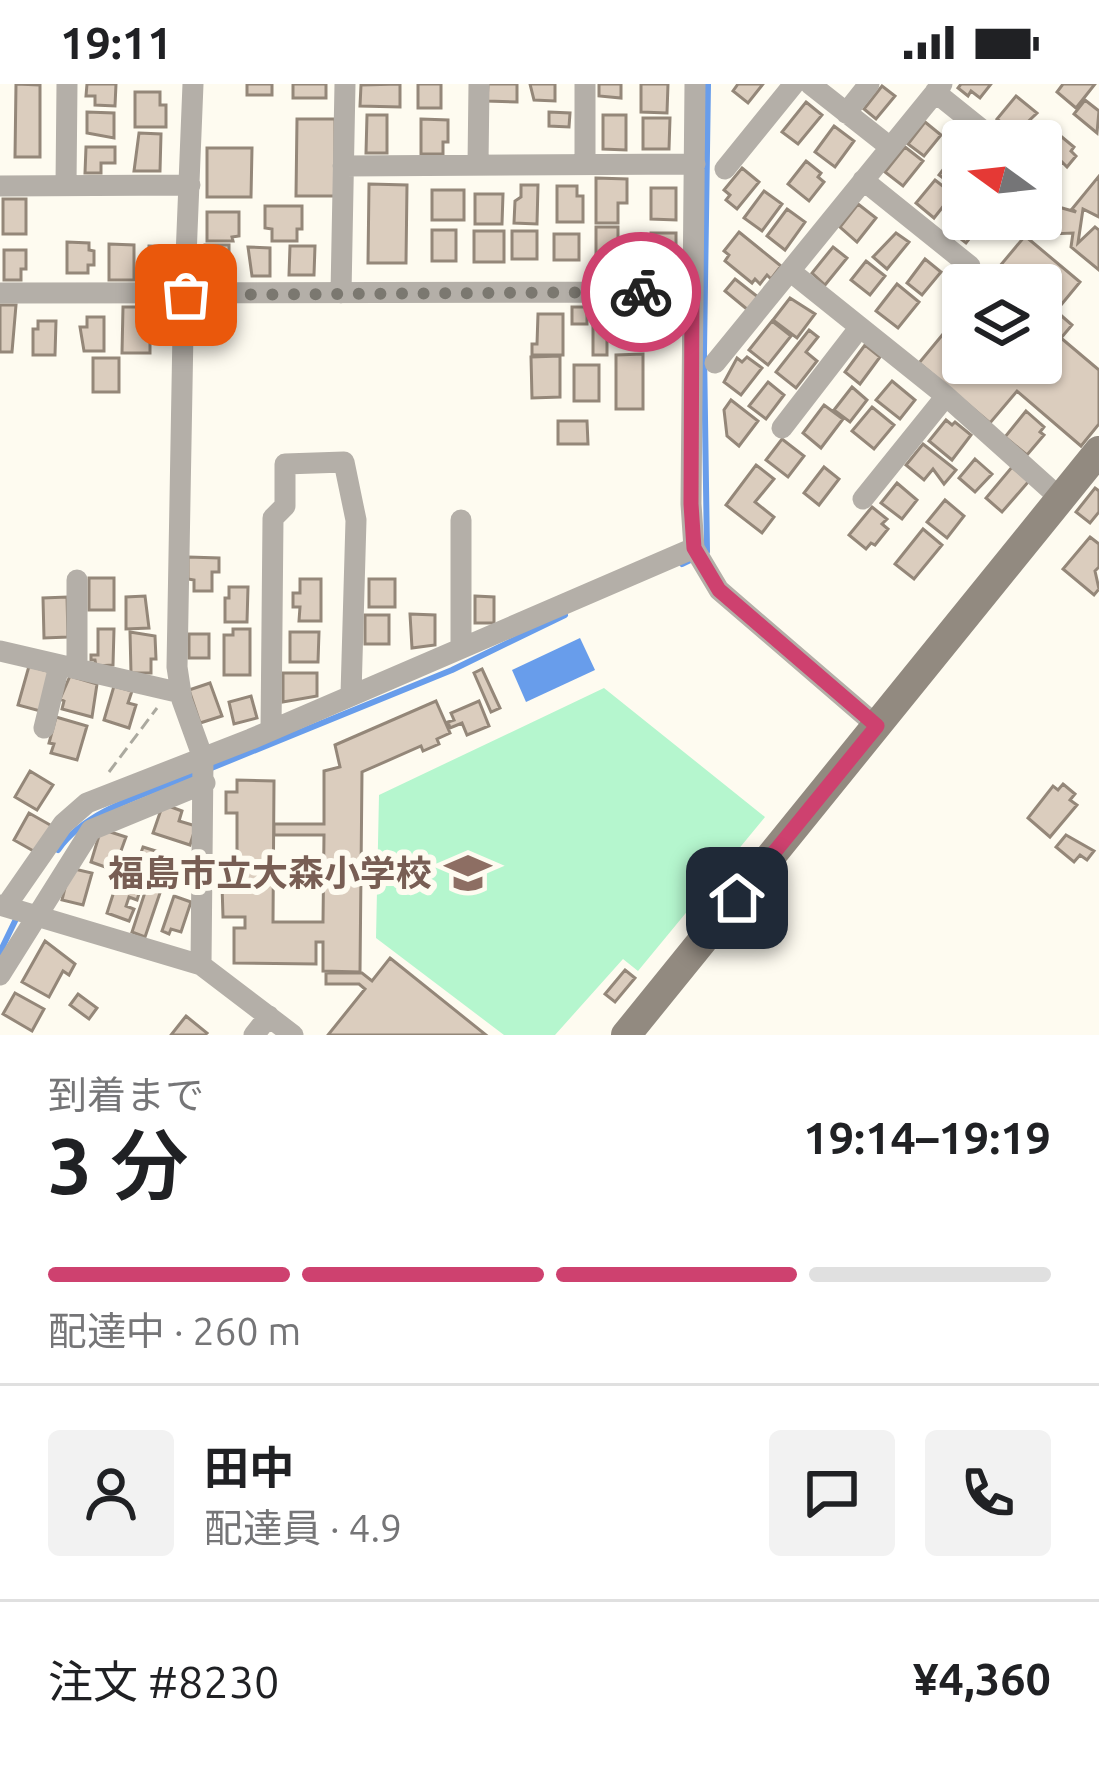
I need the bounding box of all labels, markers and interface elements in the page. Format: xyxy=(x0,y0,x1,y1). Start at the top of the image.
text: 19:11 xyxy=(60,17,173,68)
north arrow xyxy=(942,120,1062,240)
map controls xyxy=(942,120,1062,384)
courier xyxy=(581,232,701,352)
pin xyxy=(135,244,237,346)
icon: bike xyxy=(608,259,674,325)
icon: bag xyxy=(153,262,219,328)
button: layers xyxy=(942,264,1062,384)
pin xyxy=(686,847,788,949)
school or university icon: 福島市立大森小学校 xyxy=(443,848,493,898)
place label: 福島市立大森小学校 xyxy=(108,852,432,893)
icon: home xyxy=(704,865,770,931)
text: 到着まで xyxy=(48,1073,204,1116)
text: 19:14–19:19 xyxy=(803,1112,1051,1163)
text: 3 分 xyxy=(48,1121,188,1209)
text: 配達中 · 260 m xyxy=(48,1309,301,1352)
button: person xyxy=(48,1430,174,1556)
button: chat xyxy=(769,1430,895,1556)
button: phone xyxy=(925,1430,1051,1556)
text: 田中 xyxy=(204,1442,294,1493)
text: 配達員 · 4.9 xyxy=(204,1506,402,1549)
text: ¥4,360 xyxy=(913,1653,1051,1704)
text: 注文 #8230 xyxy=(48,1656,279,1707)

